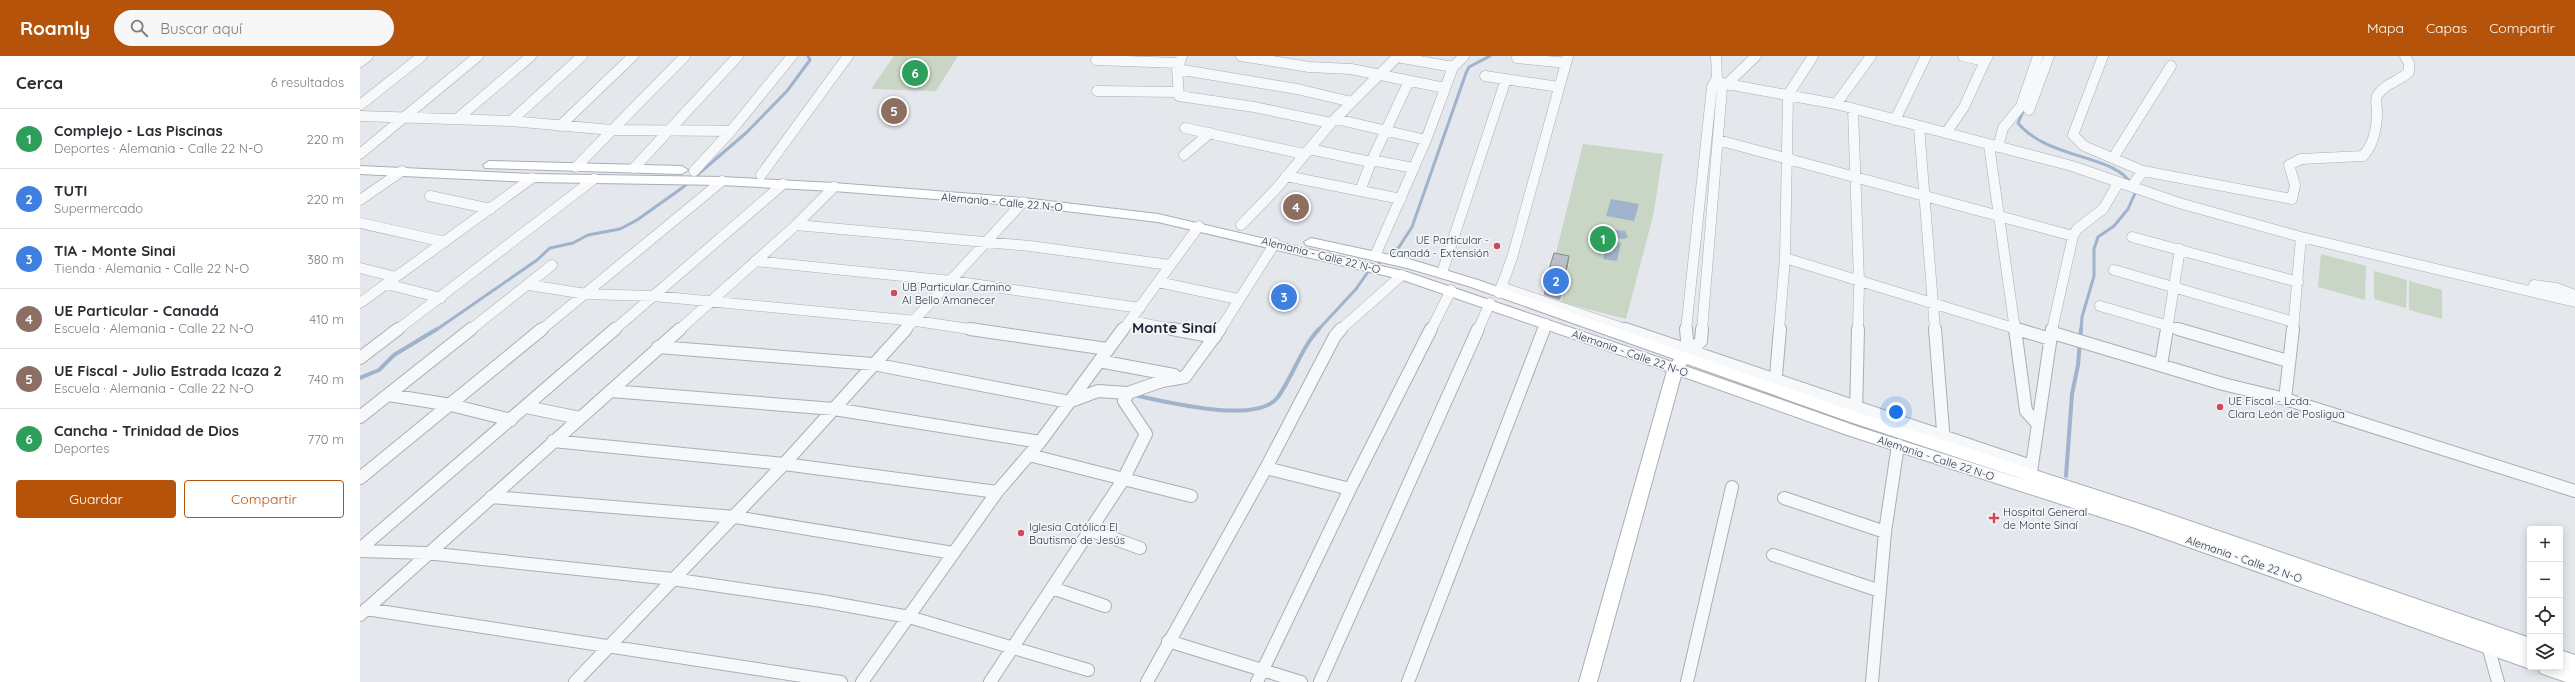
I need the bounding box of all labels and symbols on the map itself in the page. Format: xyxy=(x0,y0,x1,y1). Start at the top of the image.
pin: 6 xyxy=(902,58,928,88)
pin: 5 xyxy=(881,96,907,126)
street label: Alemania - Calle 22 N-O xyxy=(941,190,1063,214)
pin: 4 xyxy=(1283,192,1309,222)
pin: 1 xyxy=(1590,224,1616,254)
street label: Alemania - Calle 22 N-O xyxy=(1260,233,1382,277)
place label: UE Particular - Canadá - Extensión xyxy=(1390,233,1489,260)
marker: UE Particular - Canadá - Extensión xyxy=(1492,241,1502,251)
pin: 2 xyxy=(1543,266,1569,296)
place label: UB Particular Camino Al Bello Amanecer xyxy=(902,280,1011,307)
pin: 3 xyxy=(1271,282,1297,312)
marker: UB Particular Camino Al Bello Amanecer xyxy=(889,288,899,298)
district label: Monte Sinaí xyxy=(1132,318,1217,337)
street label: Alemania - Calle 22 N-O xyxy=(1570,327,1690,379)
place label: UE Fiscal - Lcda. Clara León de Posligua xyxy=(2228,394,2345,421)
your location xyxy=(1886,402,1906,422)
marker: UE Fiscal - Lcda. Clara León de Posligua xyxy=(2215,402,2225,412)
street label: Alemania - Calle 22 N-O xyxy=(1876,432,1996,484)
place label: Hospital General de Monte Sinaí xyxy=(2003,505,2087,532)
marker: Hospital General de Monte Sinaí xyxy=(1988,512,2000,524)
place label: Iglesia Católica El Bautismo de Jesús xyxy=(1029,520,1125,547)
marker: Iglesia Católica El Bautismo de Jesús xyxy=(1016,528,1026,538)
street label: Alemania - Calle 22 N-O xyxy=(2184,533,2304,585)

